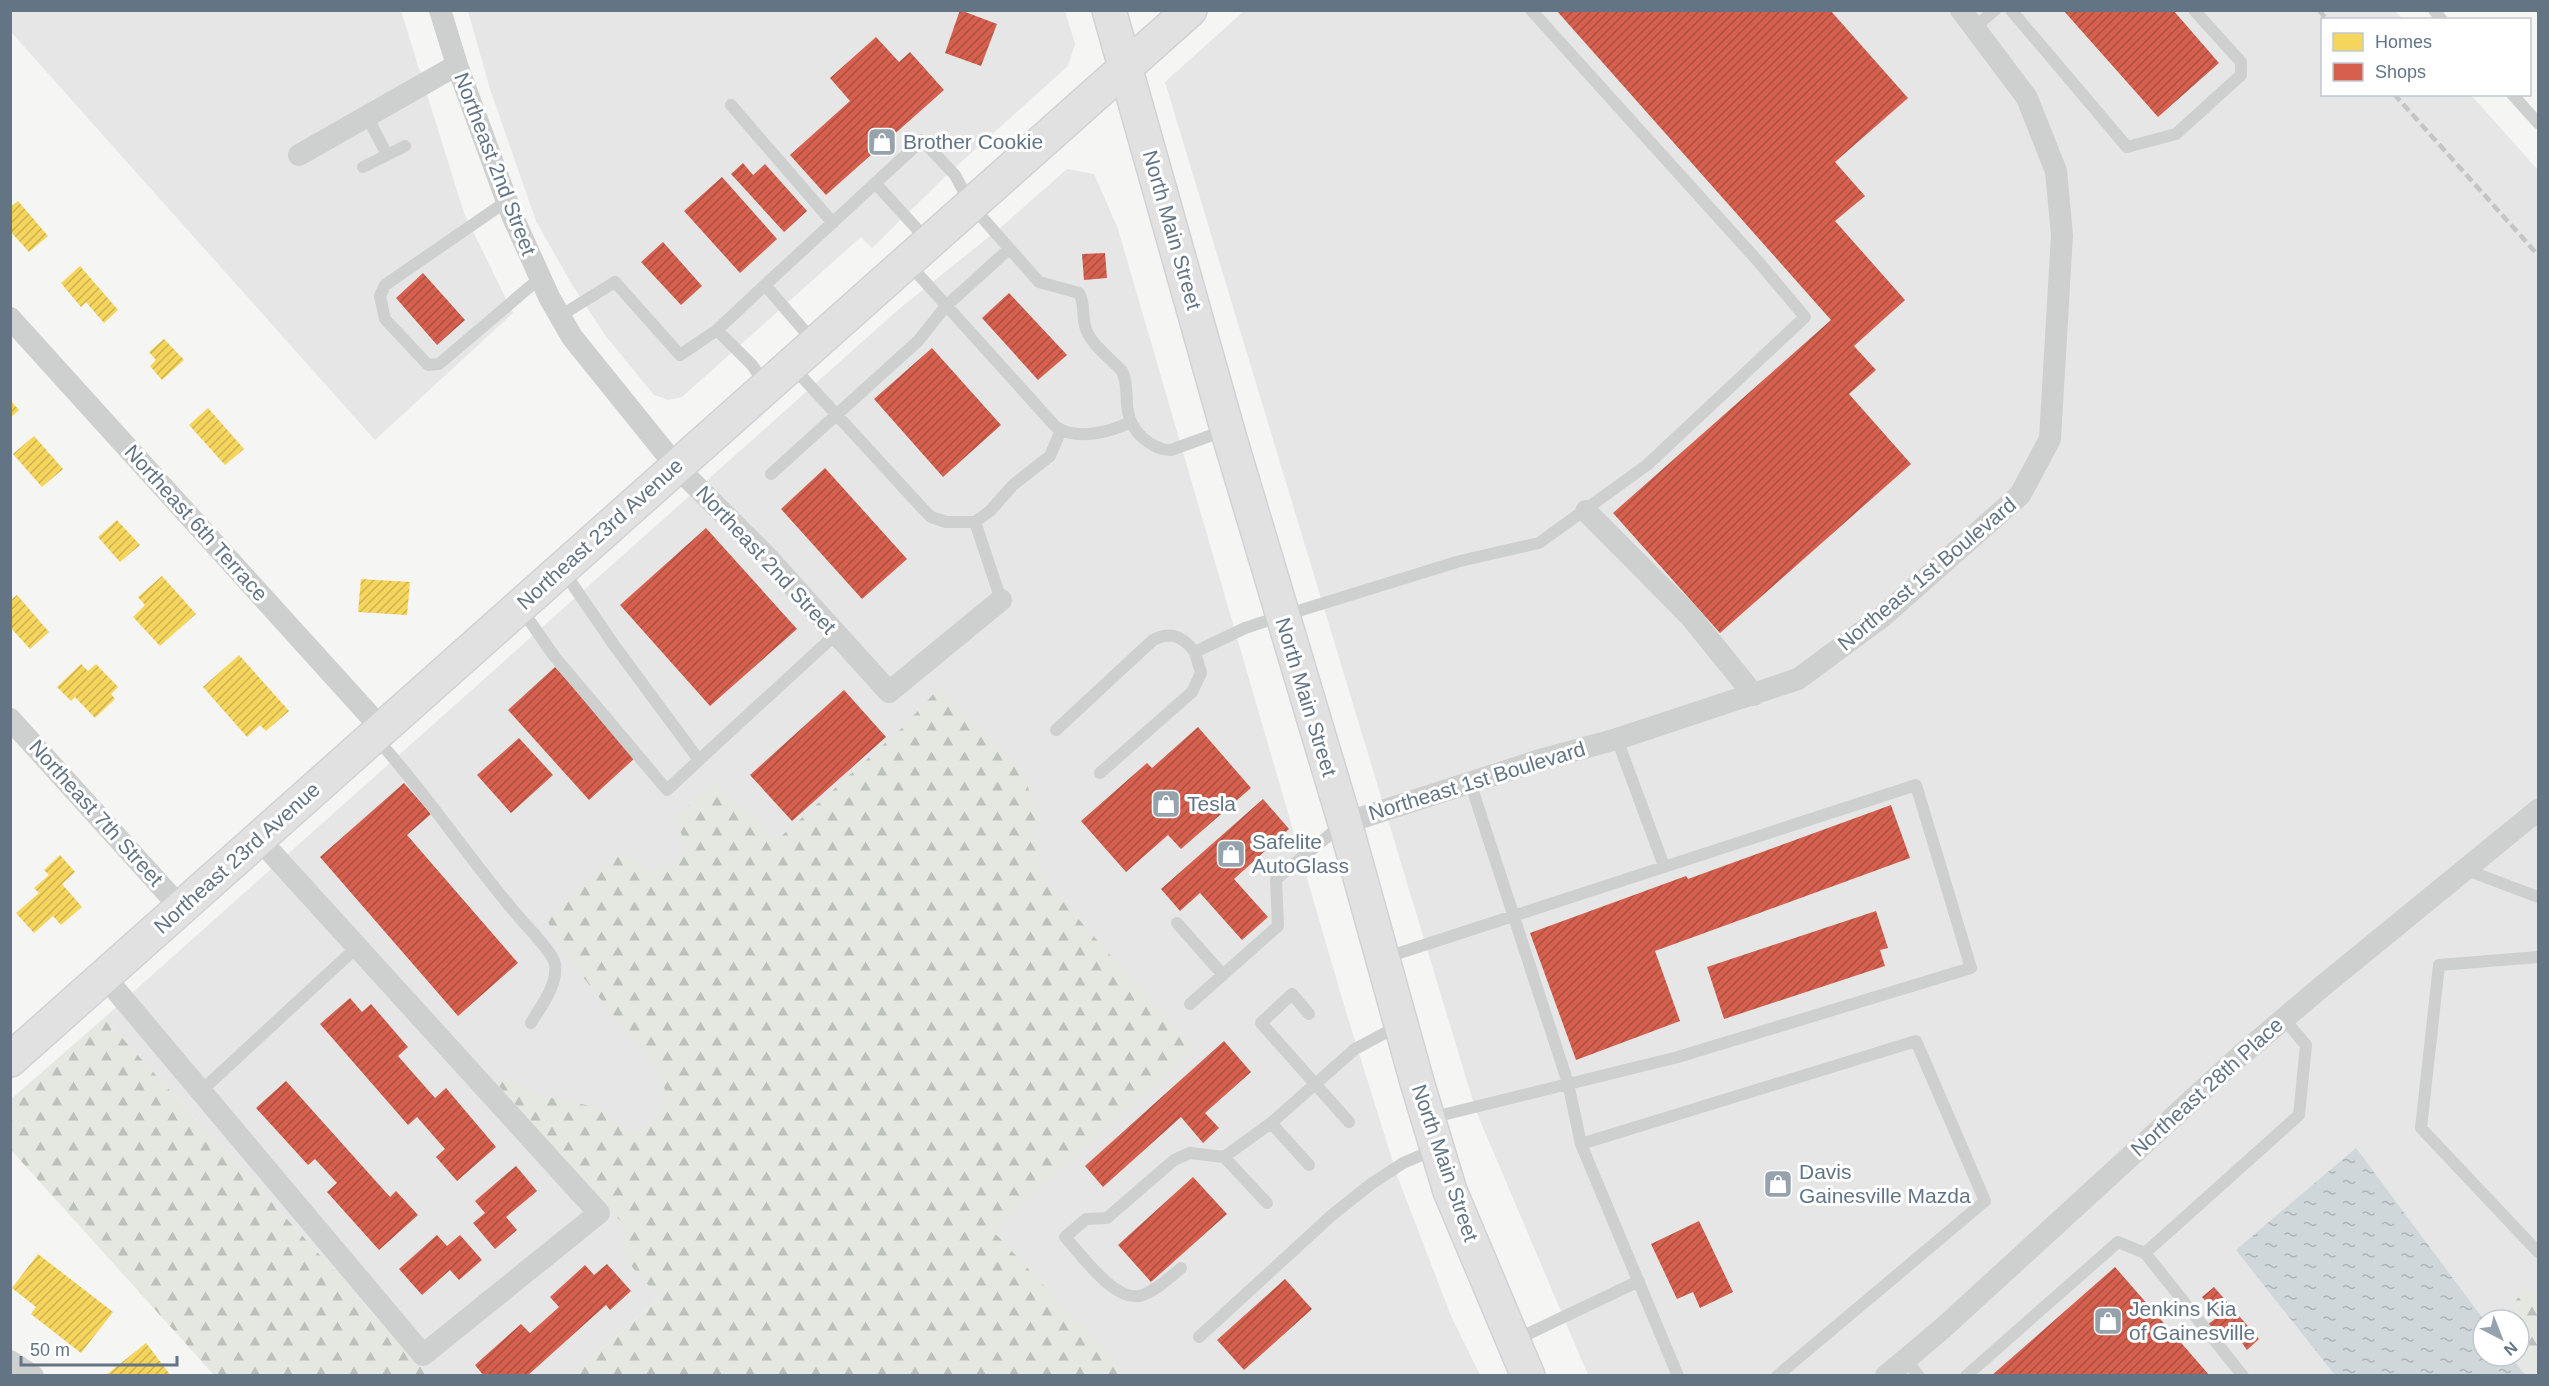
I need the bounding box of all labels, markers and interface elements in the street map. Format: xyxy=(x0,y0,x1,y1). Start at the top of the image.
legend xyxy=(2321,18,2531,96)
text: Homes xyxy=(2375,32,2432,52)
text: Shops xyxy=(2375,62,2426,82)
street label: Northeast 2nd Street xyxy=(450,69,541,259)
shop icon: Brother Cookie xyxy=(866,126,898,158)
place label: Brother Cookie xyxy=(903,130,1043,153)
street label: North Main Street xyxy=(1139,148,1206,312)
street label: Northeast 6th Terrace xyxy=(120,440,272,605)
street label: Northeast 23rd Avenue xyxy=(512,453,687,614)
street label: Northeast 2nd Street xyxy=(692,481,841,638)
street label: Northeast 1st Boulevard xyxy=(1833,492,2020,655)
street label: North Main Street xyxy=(1271,615,1342,779)
street label: Northeast 7th Street xyxy=(25,735,168,890)
street label: Northeast 1st Boulevard xyxy=(1366,737,1588,824)
street label: Northeast 23rd Avenue xyxy=(149,777,324,938)
shop icon: Tesla xyxy=(1150,788,1182,820)
place label: Tesla xyxy=(1187,792,1236,815)
place label: Safelite AutoGlass xyxy=(1252,830,1349,877)
shop icon: Safelite AutoGlass xyxy=(1215,838,1247,870)
street label: Northeast 28th Place xyxy=(2126,1012,2287,1161)
street label: North Main Street xyxy=(1408,1081,1483,1245)
place label: Davis Gainesville Mazda xyxy=(1799,1160,1971,1207)
shop icon: Davis Gainesville Mazda xyxy=(1762,1168,1794,1200)
place label: Jenkins Kia of Gainesville xyxy=(2129,1297,2255,1344)
shop icon: Jenkins Kia of Gainesville xyxy=(2092,1305,2124,1337)
north arrow xyxy=(2471,1308,2531,1368)
scale bar xyxy=(21,1329,177,1367)
text: N xyxy=(2501,1339,2521,1359)
text: 50 m xyxy=(30,1340,70,1360)

